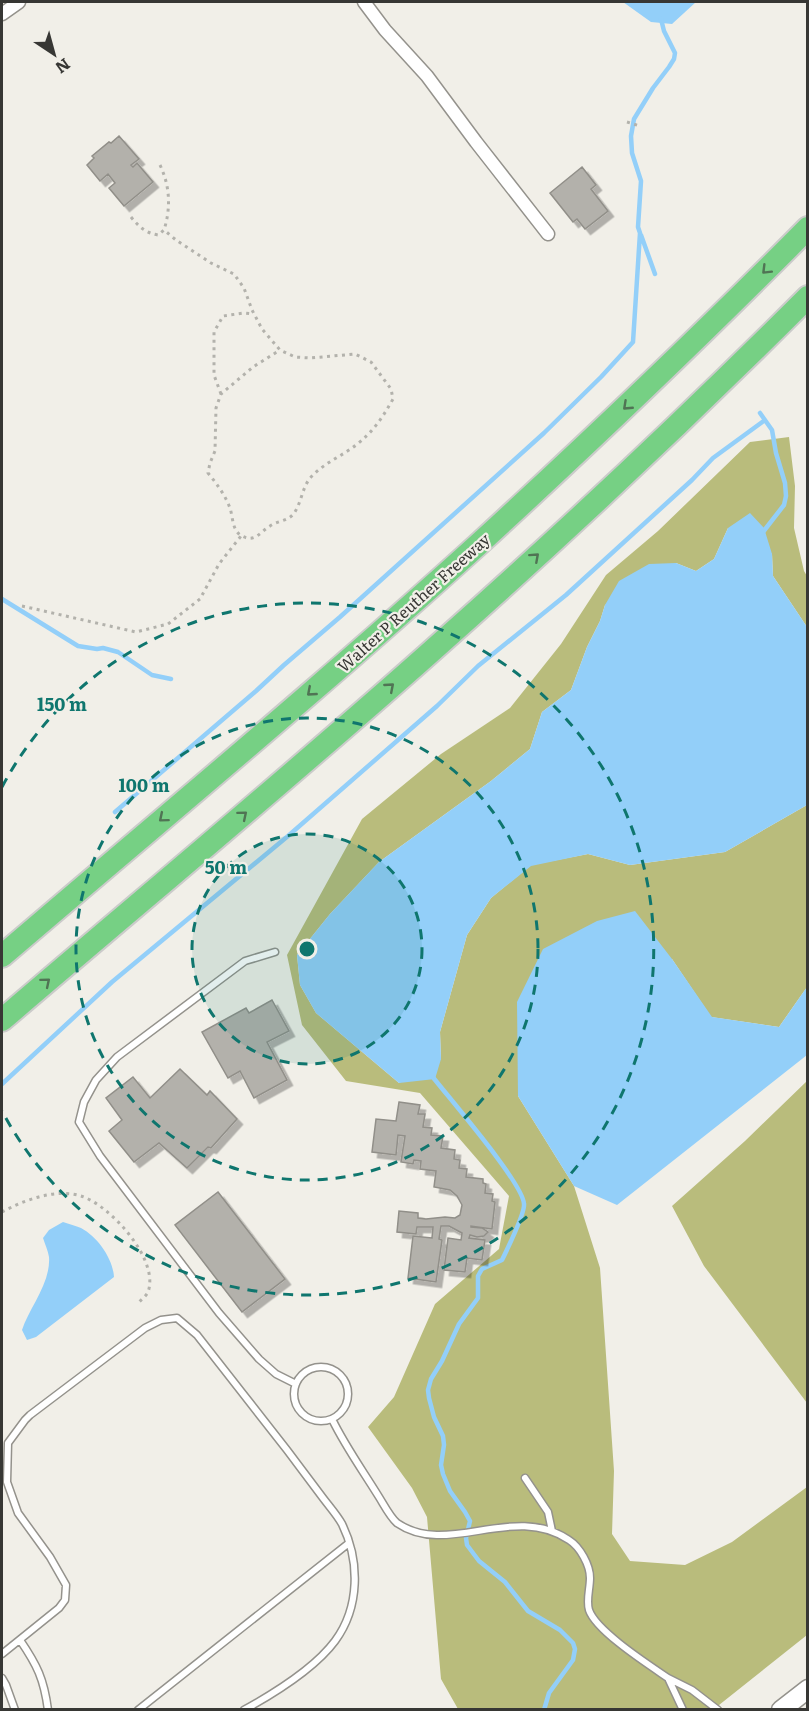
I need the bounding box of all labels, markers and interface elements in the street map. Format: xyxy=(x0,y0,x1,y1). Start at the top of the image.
north arrow xyxy=(24,24,84,84)
text: N xyxy=(51,53,76,81)
one-way arrow xyxy=(763,262,774,273)
one-way arrow xyxy=(623,399,634,410)
street label: Walter P Reuther Freeway xyxy=(331,526,495,677)
one-way arrow xyxy=(529,553,539,564)
one-way arrow xyxy=(384,684,395,695)
one-way arrow xyxy=(307,685,318,696)
text: 150 m xyxy=(37,690,87,717)
text: 100 m xyxy=(118,771,170,798)
one-way arrow xyxy=(159,811,170,822)
one-way arrow xyxy=(236,811,247,822)
text: 50 m xyxy=(205,853,247,880)
centre of rings xyxy=(297,939,317,959)
one-way arrow xyxy=(39,978,50,989)

